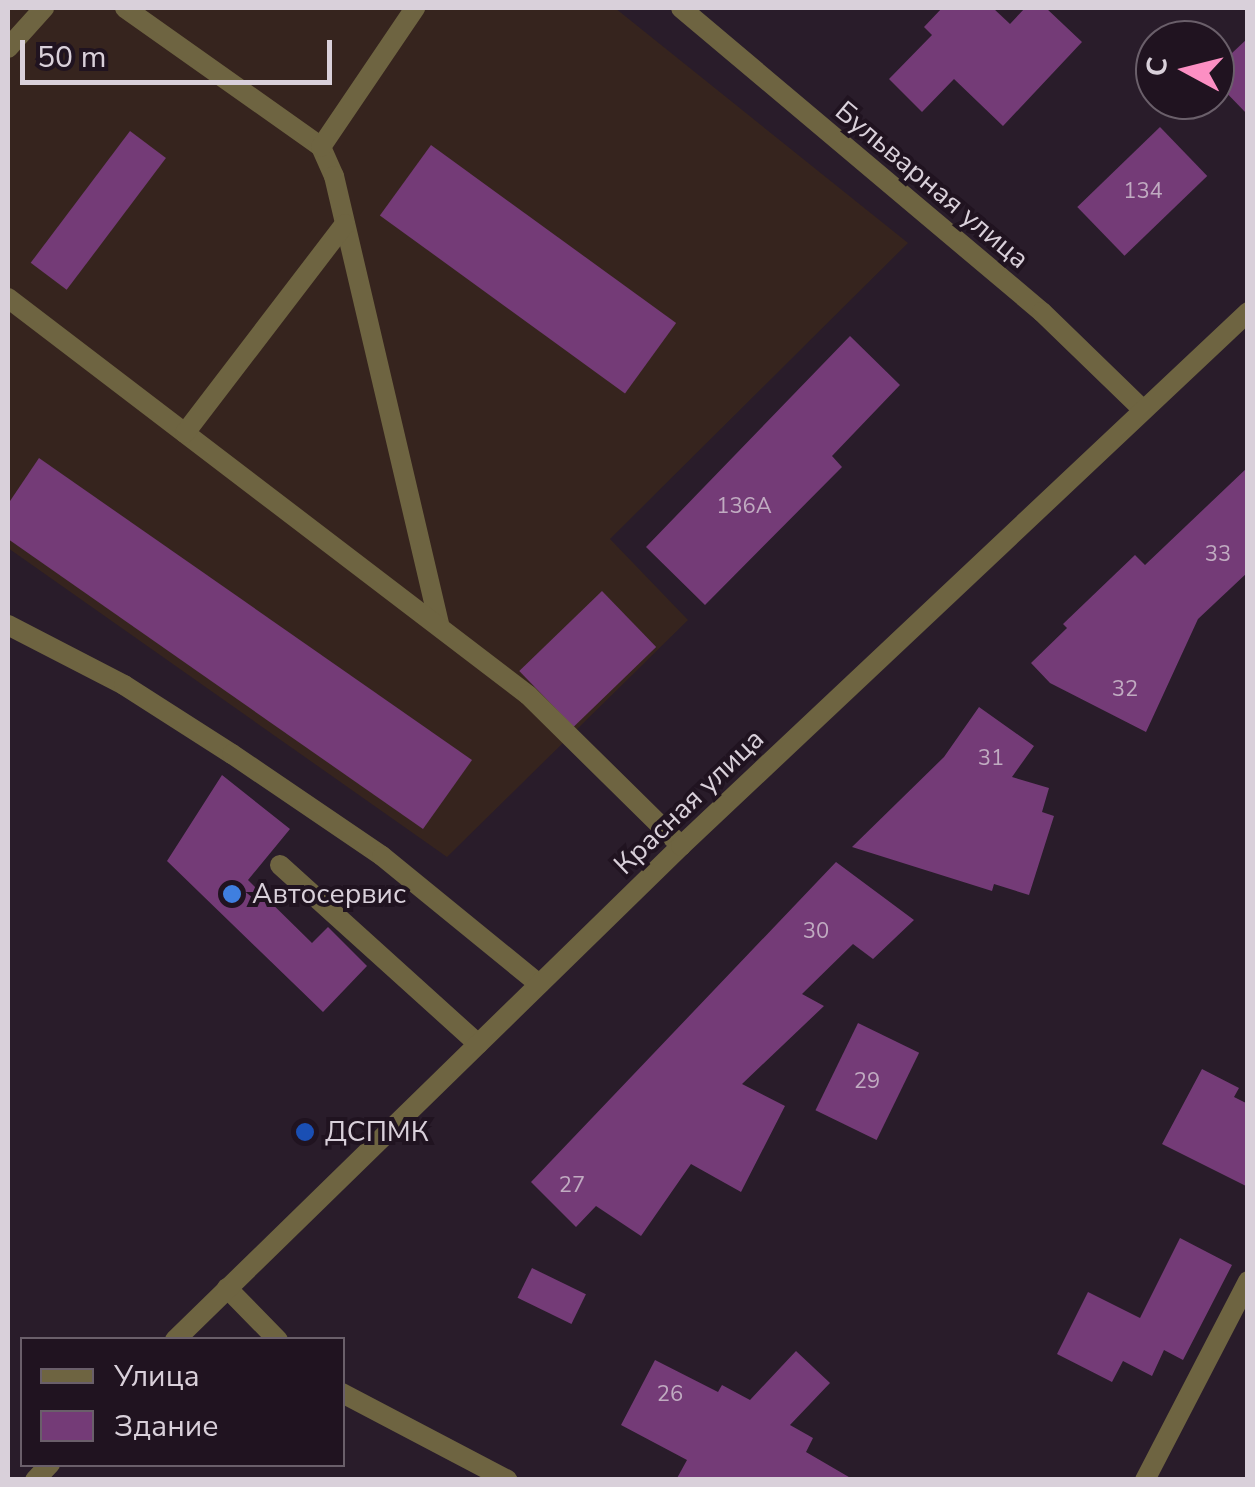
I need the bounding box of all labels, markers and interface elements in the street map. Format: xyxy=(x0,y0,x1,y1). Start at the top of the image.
scale bar xyxy=(25,20,338,82)
north arrow xyxy=(1135,20,1235,120)
text: 50 m xyxy=(37,37,106,78)
text: С xyxy=(1137,55,1177,78)
street label: Бульварная улица xyxy=(828,94,1036,276)
house number: 134 xyxy=(1123,179,1163,205)
house number: 136А xyxy=(716,494,772,520)
house number: 33 xyxy=(1205,542,1231,568)
house number: 32 xyxy=(1112,677,1138,703)
street label: Красная улица xyxy=(607,722,771,882)
house number: 31 xyxy=(978,746,1004,772)
place label: Автосервис xyxy=(252,877,406,911)
marker: Автосервис xyxy=(221,883,243,905)
house number: 30 xyxy=(803,919,829,945)
house number: 29 xyxy=(854,1069,880,1095)
place label: ДСПМК xyxy=(325,1115,429,1149)
marker: ДСПМК xyxy=(294,1121,316,1143)
house number: 27 xyxy=(559,1173,585,1199)
legend xyxy=(20,1337,345,1467)
text: Улица xyxy=(114,1356,200,1397)
house number: 26 xyxy=(657,1382,683,1408)
text: Здание xyxy=(114,1406,219,1447)

